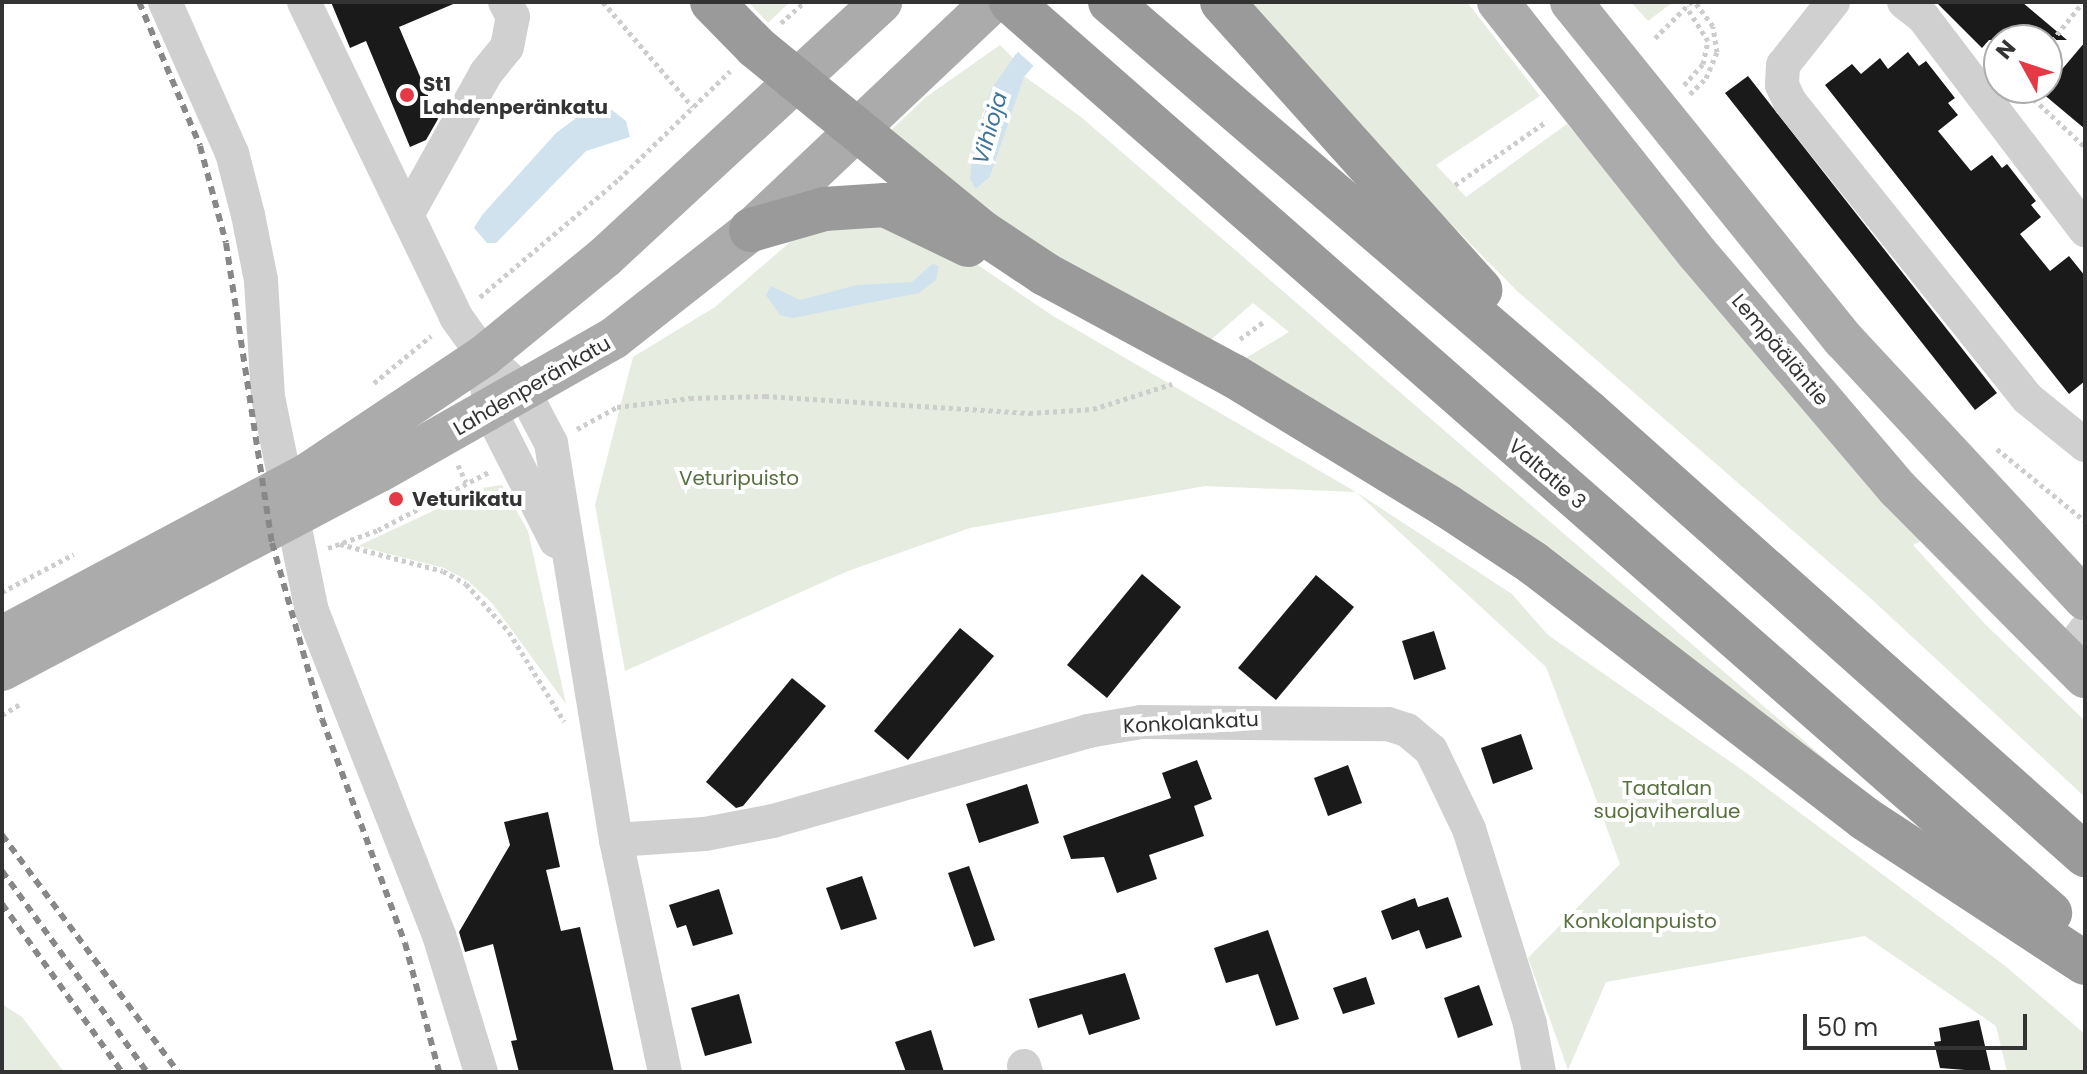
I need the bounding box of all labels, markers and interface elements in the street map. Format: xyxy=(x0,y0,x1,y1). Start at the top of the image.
north arrow xyxy=(1983,24,2063,104)
text: N xyxy=(1989,33,2023,66)
place label: St1 Lahdenperänkatu xyxy=(423,72,608,119)
marker: St1 Lahdenperänkatu xyxy=(398,86,416,104)
water label: Vihioja xyxy=(967,89,1013,167)
street label: Lempääläntie xyxy=(1726,289,1834,411)
street label: Lahdenperänkatu xyxy=(449,331,615,441)
street label: Valtatie 3 xyxy=(1503,434,1591,514)
park label: Veturipuisto xyxy=(679,466,799,490)
place label: Veturikatu xyxy=(412,487,523,511)
marker: Veturikatu xyxy=(387,490,405,508)
street label: Konkolankatu xyxy=(1123,707,1259,739)
park label: Taatalan suojaviheralue xyxy=(1594,776,1740,823)
park label: Konkolanpuisto xyxy=(1563,909,1717,933)
scale bar xyxy=(1807,998,2031,1048)
text: 50 m xyxy=(1817,1011,1878,1044)

